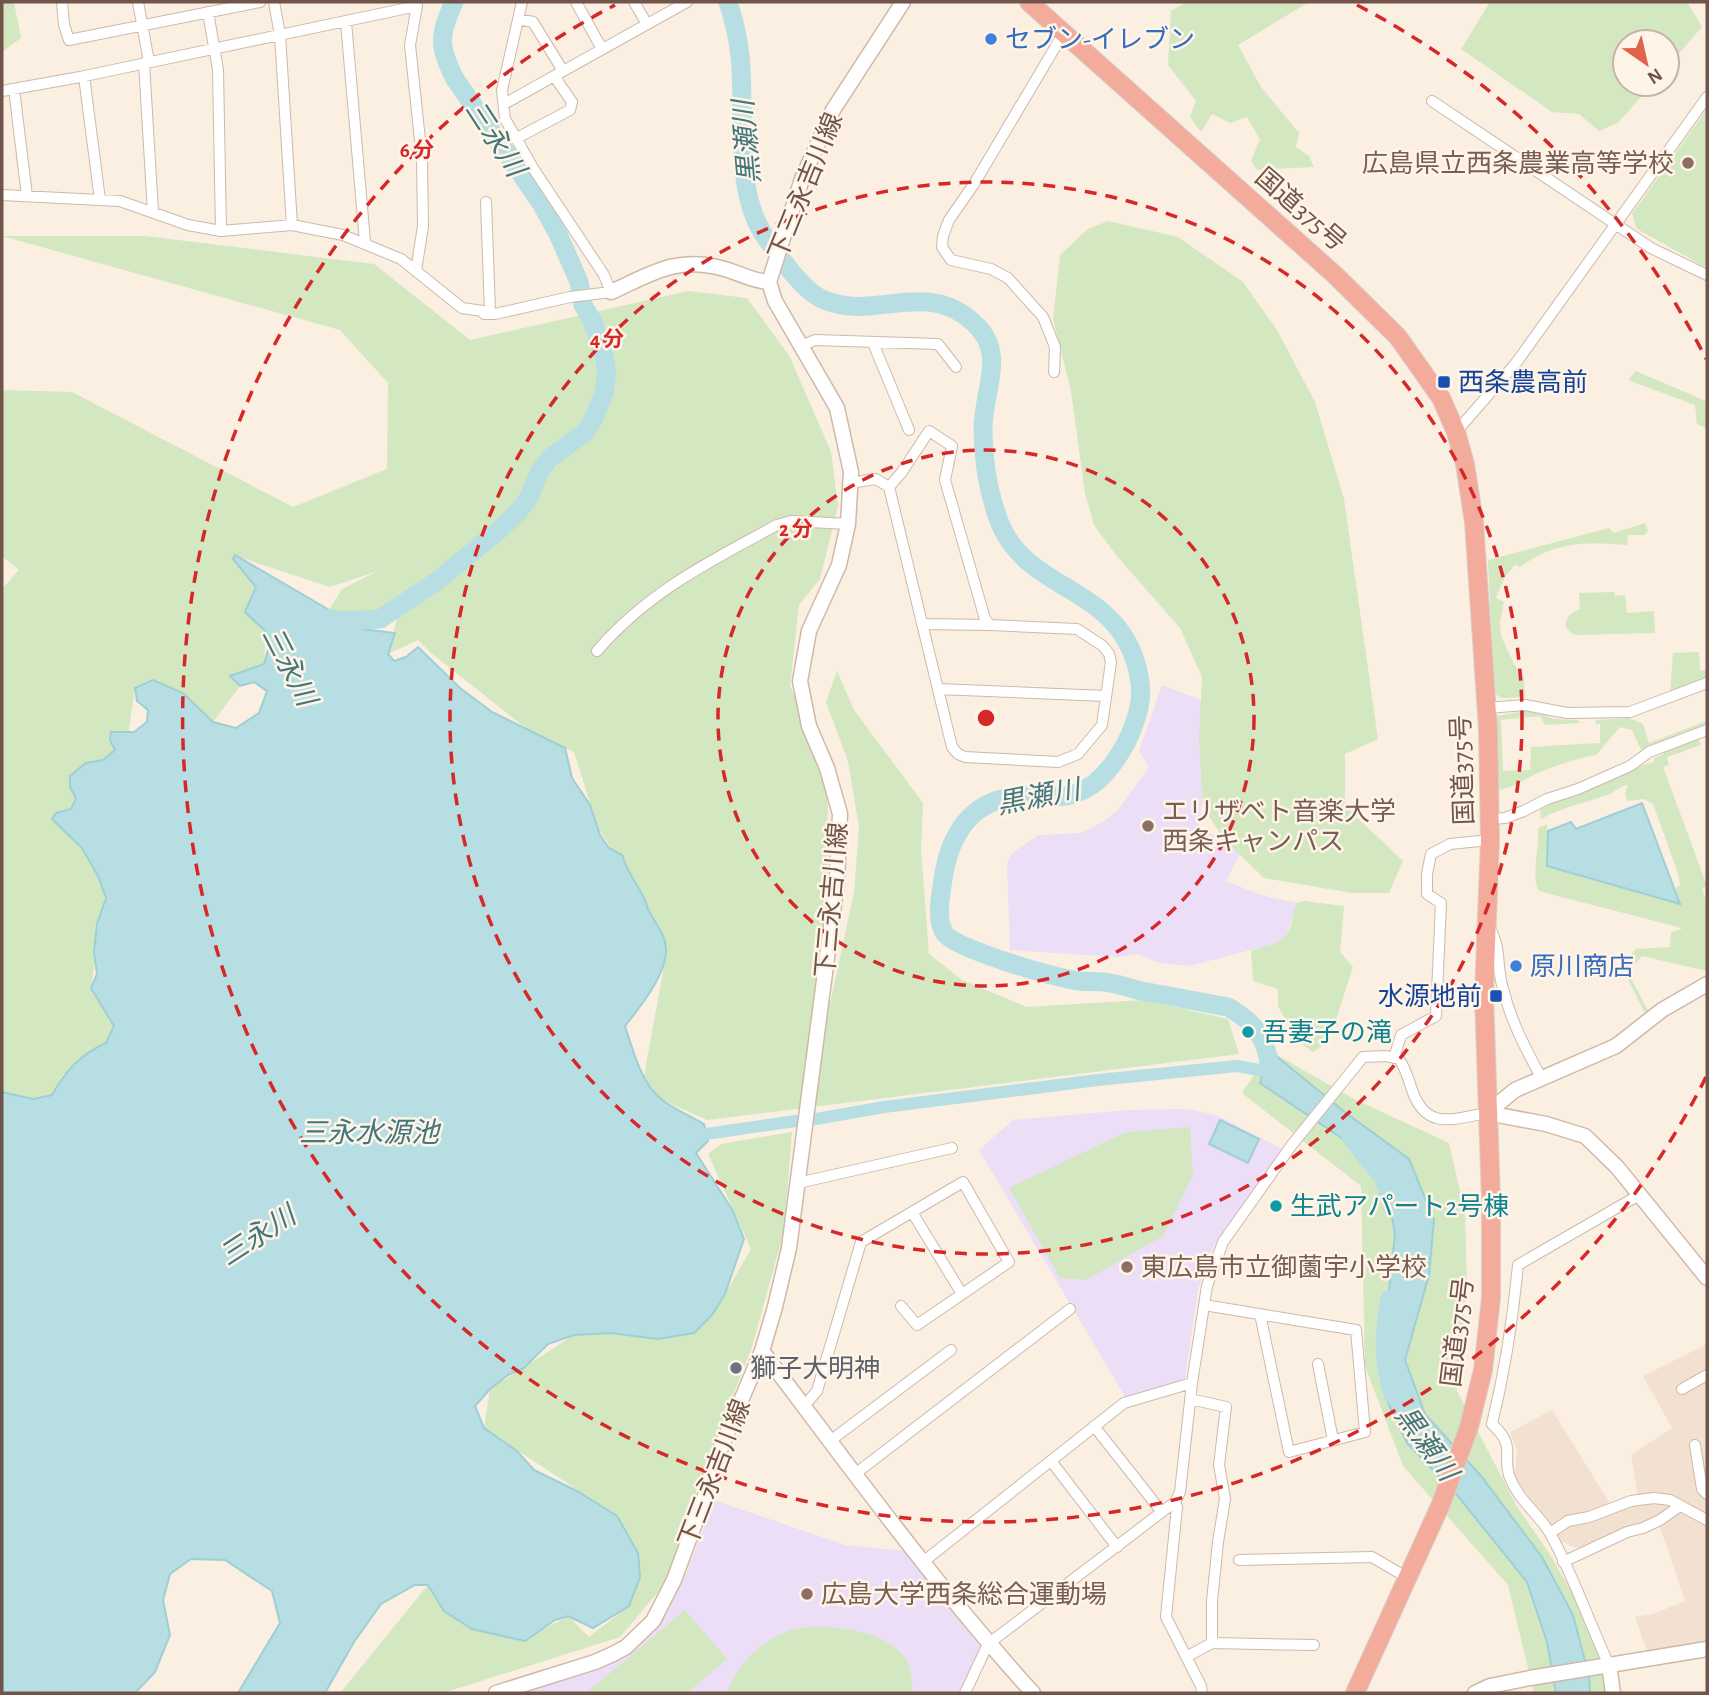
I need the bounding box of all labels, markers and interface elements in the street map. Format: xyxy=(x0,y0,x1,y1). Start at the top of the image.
place label: セブン-イレブン xyxy=(1005,25,1195,53)
north arrow xyxy=(1611,28,1681,98)
marker: セブン-イレブン xyxy=(983,31,999,47)
text: N xyxy=(1644,64,1665,87)
water label: 三永川 xyxy=(460,95,532,184)
water label: 黒瀬川 xyxy=(728,96,766,185)
street label: 下三永吉川線 xyxy=(764,109,847,264)
text: 6 分 xyxy=(400,139,434,161)
place label: 広島県立西条農業高等学校 xyxy=(1362,149,1674,177)
marker: 広島県立西条農業高等学校 xyxy=(1680,155,1696,171)
street label: 国道375号 xyxy=(1250,163,1351,256)
text: 4 分 xyxy=(590,328,624,350)
place label: 西条農高前 xyxy=(1458,368,1588,396)
marker: 西条農高前 xyxy=(1436,374,1452,390)
text: 2 分 xyxy=(779,518,813,540)
water label: 三永川 xyxy=(257,622,323,713)
centre of rings xyxy=(974,706,998,730)
street label: 国道375号 xyxy=(1447,714,1478,826)
water label: 黒瀬川 xyxy=(994,774,1085,820)
place label: エリザベト音楽大学 西条キャンパス xyxy=(1162,797,1396,855)
marker: エリザベト音楽大学 西条キャンパス xyxy=(1140,818,1156,834)
street label: 下三永吉川線 xyxy=(811,821,852,979)
place label: 原川商店 xyxy=(1530,953,1634,980)
marker: 原川商店 xyxy=(1508,958,1524,974)
place label: 水源地前 xyxy=(1378,983,1482,1010)
marker: 水源地前 xyxy=(1488,988,1504,1004)
place label: 吾妻子の滝 xyxy=(1262,1019,1392,1046)
marker: 吾妻子の滝 xyxy=(1240,1024,1256,1040)
water label: 三永水源池 xyxy=(299,1118,442,1148)
place label: 生武アパート2号棟 xyxy=(1290,1193,1509,1220)
marker: 生武アパート2号棟 xyxy=(1268,1198,1284,1214)
water label: 三永川 xyxy=(214,1199,303,1271)
place label: 東広島市立御薗宇小学校 xyxy=(1141,1253,1427,1281)
marker: 東広島市立御薗宇小学校 xyxy=(1119,1259,1135,1275)
street label: 国道375号 xyxy=(1437,1276,1478,1389)
place label: 獅子大明神 xyxy=(750,1355,880,1382)
marker: 獅子大明神 xyxy=(728,1360,744,1376)
street label: 下三永吉川線 xyxy=(674,1396,755,1551)
water label: 黒瀬川 xyxy=(1389,1401,1465,1489)
place label: 広島大学西条総合運動場 xyxy=(821,1580,1107,1608)
marker: 広島大学西条総合運動場 xyxy=(799,1586,815,1602)

